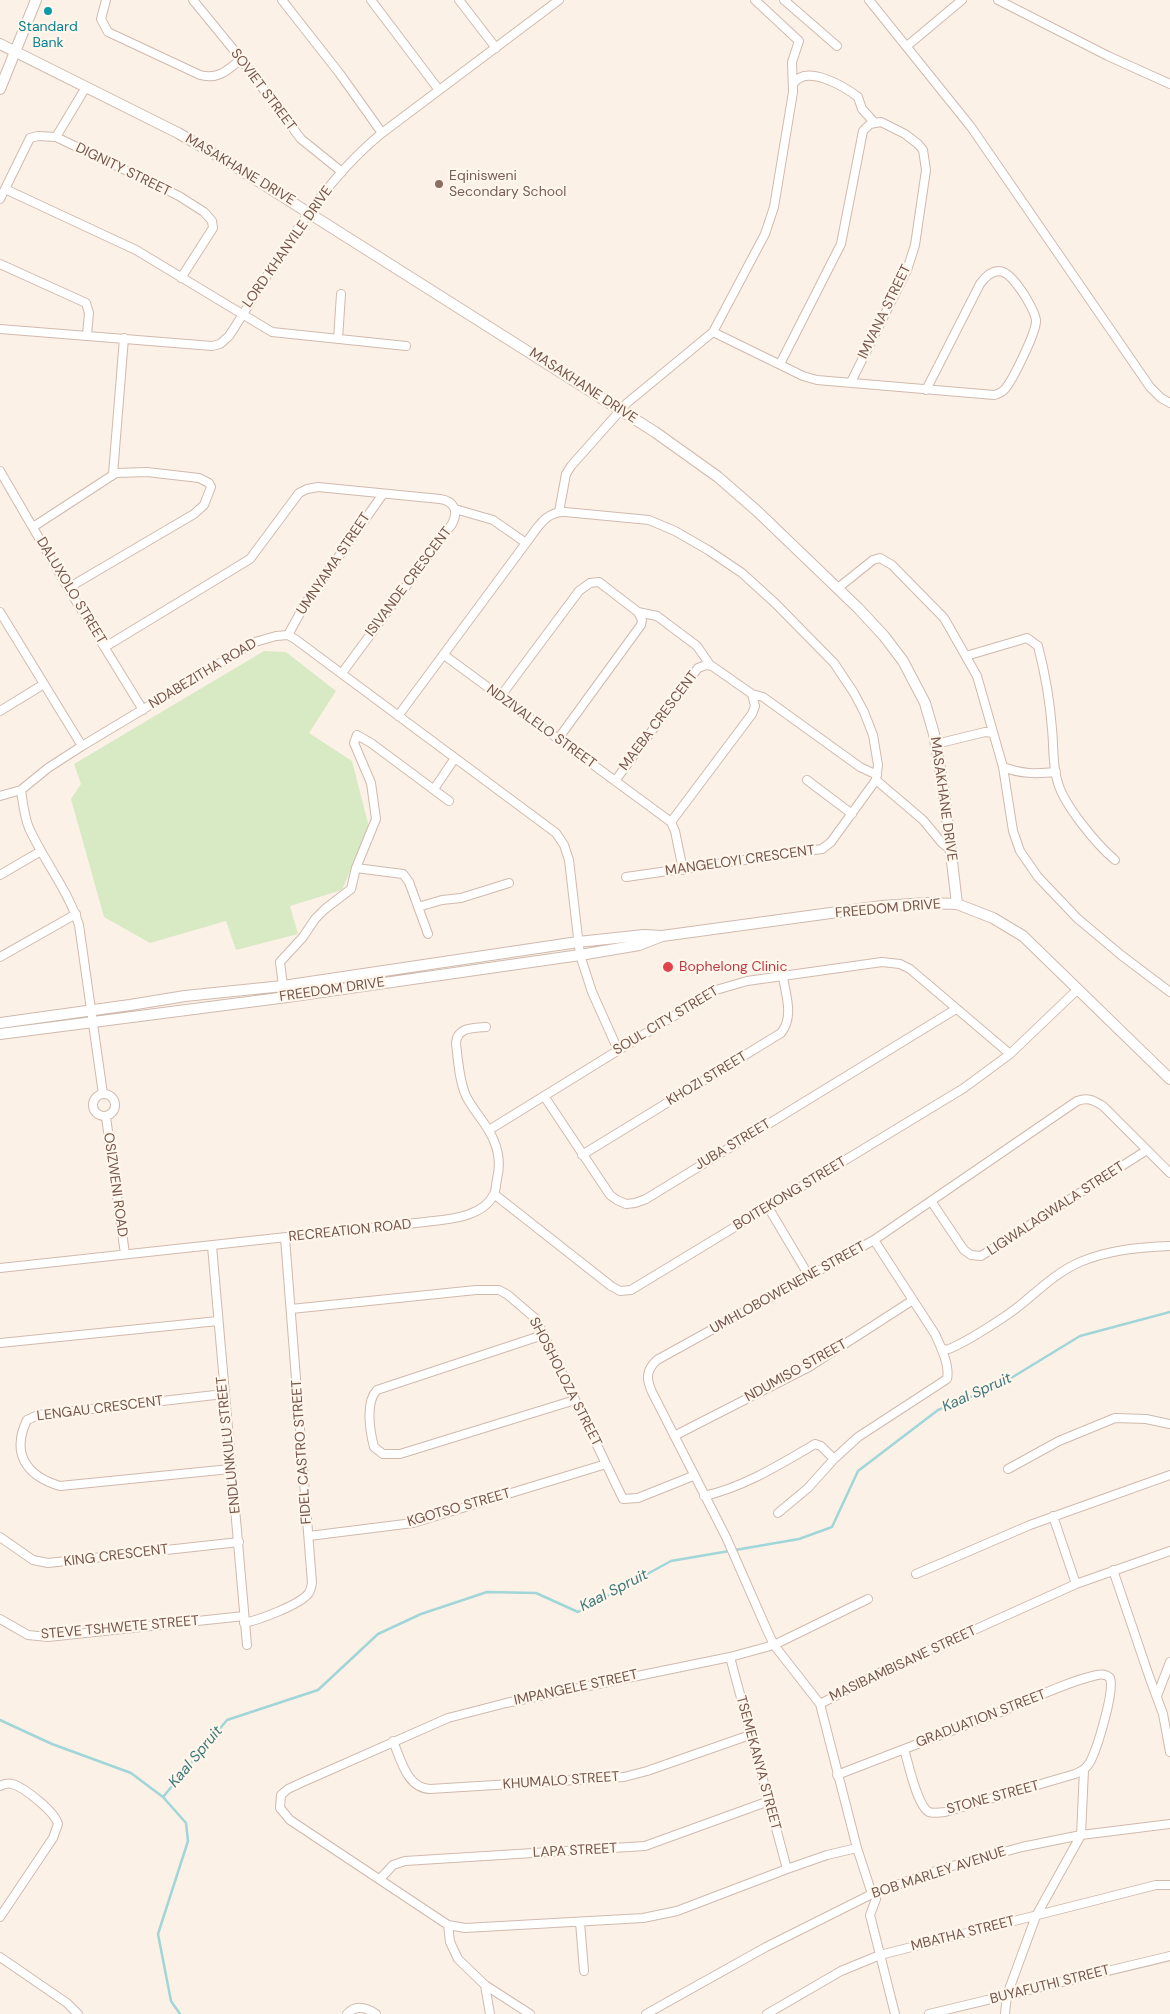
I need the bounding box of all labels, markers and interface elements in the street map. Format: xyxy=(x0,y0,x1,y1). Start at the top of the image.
marker: Standard Bank xyxy=(42,5,54,17)
place label: Standard Bank xyxy=(18,19,78,52)
street label: SOVIET STREET xyxy=(227,46,299,134)
street label: MASAKHANE DRIVE xyxy=(182,131,298,209)
street label: DIGNITY STREET xyxy=(73,140,173,200)
place label: Eqinisweni Secondary School xyxy=(449,168,566,200)
marker: Eqinisweni Secondary School xyxy=(433,178,445,190)
street label: LORD KHANYILE DRIVE xyxy=(240,183,336,311)
street label: IMVANA STREET xyxy=(855,262,915,362)
street label: MASAKHANE DRIVE xyxy=(526,345,640,427)
street label: UMNYAMA STREET xyxy=(294,510,374,618)
street label: ISIVANDE CRESCENT xyxy=(362,524,456,640)
street label: DALUXOLO STREET xyxy=(32,535,110,647)
street label: NDABEZITHA ROAD xyxy=(146,635,260,713)
street label: MAEBA CRESCENT xyxy=(616,668,702,774)
street label: NDZIVALELO STREET xyxy=(483,682,599,772)
street label: MASAKHANE DRIVE xyxy=(926,736,960,862)
street label: MANGELOYI CRESCENT xyxy=(664,842,816,880)
street label: FREEDOM DRIVE xyxy=(834,896,942,922)
place label: Bophelong Clinic xyxy=(679,959,787,975)
marker: Bophelong Clinic xyxy=(661,960,675,974)
street label: FREEDOM DRIVE xyxy=(278,974,386,1006)
street label: SOUL CITY STREET xyxy=(610,983,722,1059)
street label: KHOZI STREET xyxy=(664,1048,750,1110)
street label: JUBA STREET xyxy=(692,1116,774,1174)
street label: OSIZWENI ROAD xyxy=(99,1132,131,1238)
street label: BOITEKONG STREET xyxy=(731,1154,849,1234)
street label: LIGWALAGWALA STREET xyxy=(984,1158,1128,1260)
street label: RECREATION ROAD xyxy=(288,1216,412,1246)
street label: UMHLOBOWENENE STREET xyxy=(707,1238,869,1338)
street label: SHOSHOLOZA STREET xyxy=(525,1315,605,1449)
street label: NDUMISO STREET xyxy=(742,1336,850,1406)
water label: Kaal Spruit xyxy=(939,1370,1015,1416)
street label: ENDLUNKULU STREET xyxy=(213,1376,245,1514)
street label: FIDEL CASTRO STREET xyxy=(289,1379,315,1525)
street label: LENGAU CRESCENT xyxy=(36,1393,164,1425)
street label: KGOTSO STREET xyxy=(405,1485,513,1531)
street label: KING CRESCENT xyxy=(63,1541,169,1571)
water label: Kaal Spruit xyxy=(577,1566,651,1616)
street label: STEVE TSHWETE STREET xyxy=(40,1613,200,1643)
street label: MASIBAMBISANE STREET xyxy=(827,1623,979,1705)
street label: IMPANGELE STREET xyxy=(513,1667,639,1709)
street label: GRADUATION STREET xyxy=(914,1686,1048,1752)
street label: TSEMEKANYA STREET xyxy=(732,1694,784,1832)
water label: Kaal Spruit xyxy=(165,1723,227,1791)
street label: KHUMALO STREET xyxy=(502,1769,620,1793)
street label: STONE STREET xyxy=(945,1778,1041,1818)
street label: LAPA STREET xyxy=(532,1840,618,1862)
street label: BOB MARLEY AVENUE xyxy=(870,1843,1008,1903)
street label: MBATHA STREET xyxy=(909,1913,1017,1955)
street label: BUYAFUTHI STREET xyxy=(988,1962,1112,2008)

